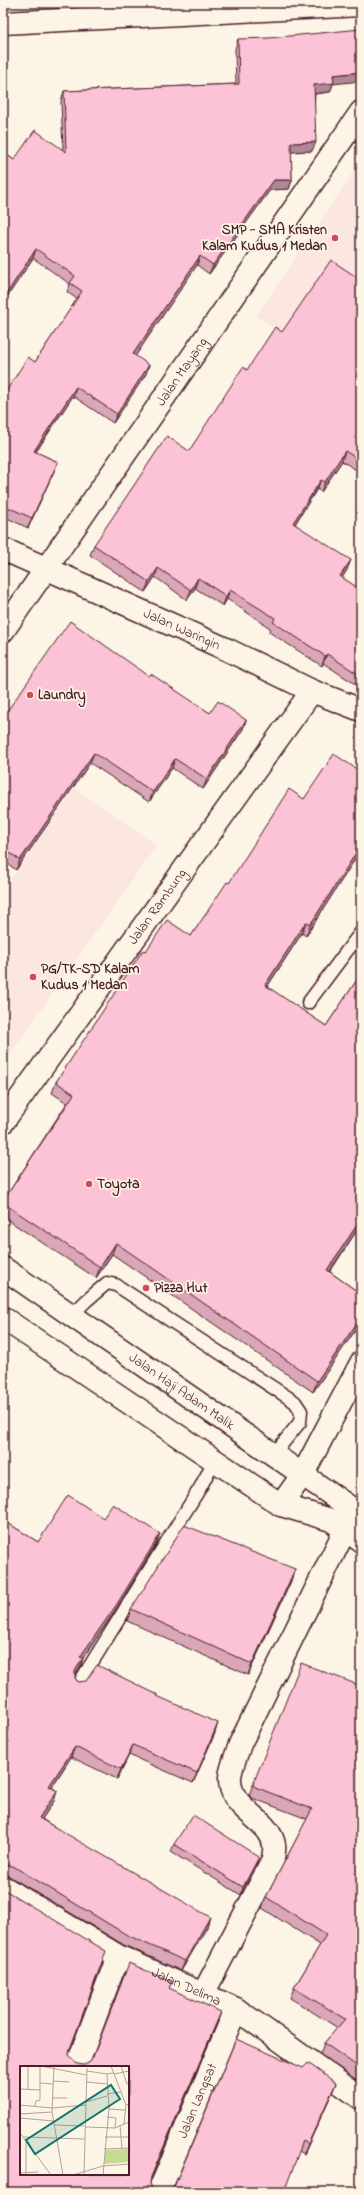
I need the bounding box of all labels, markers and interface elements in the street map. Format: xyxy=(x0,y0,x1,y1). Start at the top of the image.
place label: SMP - SMA Kristen Kalam Kudus 1 Medan xyxy=(202,220,327,257)
marker: SMP - SMA Kristen Kalam Kudus 1 Medan xyxy=(330,233,340,243)
street label: Jalan Mayang xyxy=(151,333,214,410)
street label: Jalan Waringin xyxy=(140,603,224,656)
place label: Laundry xyxy=(38,685,86,708)
marker: Laundry xyxy=(25,690,35,700)
street label: Jalan Rambung xyxy=(123,864,193,949)
place label: PG/TK-SD Kalam Kudus 1 Medan xyxy=(41,959,139,996)
marker: PG/TK-SD Kalam Kudus 1 Medan xyxy=(28,972,38,982)
place label: Toyota xyxy=(97,1174,140,1197)
marker: Toyota xyxy=(84,1179,94,1189)
place label: Pizza Hut xyxy=(154,1278,208,1299)
marker: Pizza Hut xyxy=(141,1283,151,1293)
street label: Jalan Haji Adam Malik xyxy=(124,1347,240,1436)
street label: Jalan Delima xyxy=(148,1962,225,2012)
street label: Jalan Langsat xyxy=(172,2059,223,2142)
inset map xyxy=(20,2066,129,2175)

